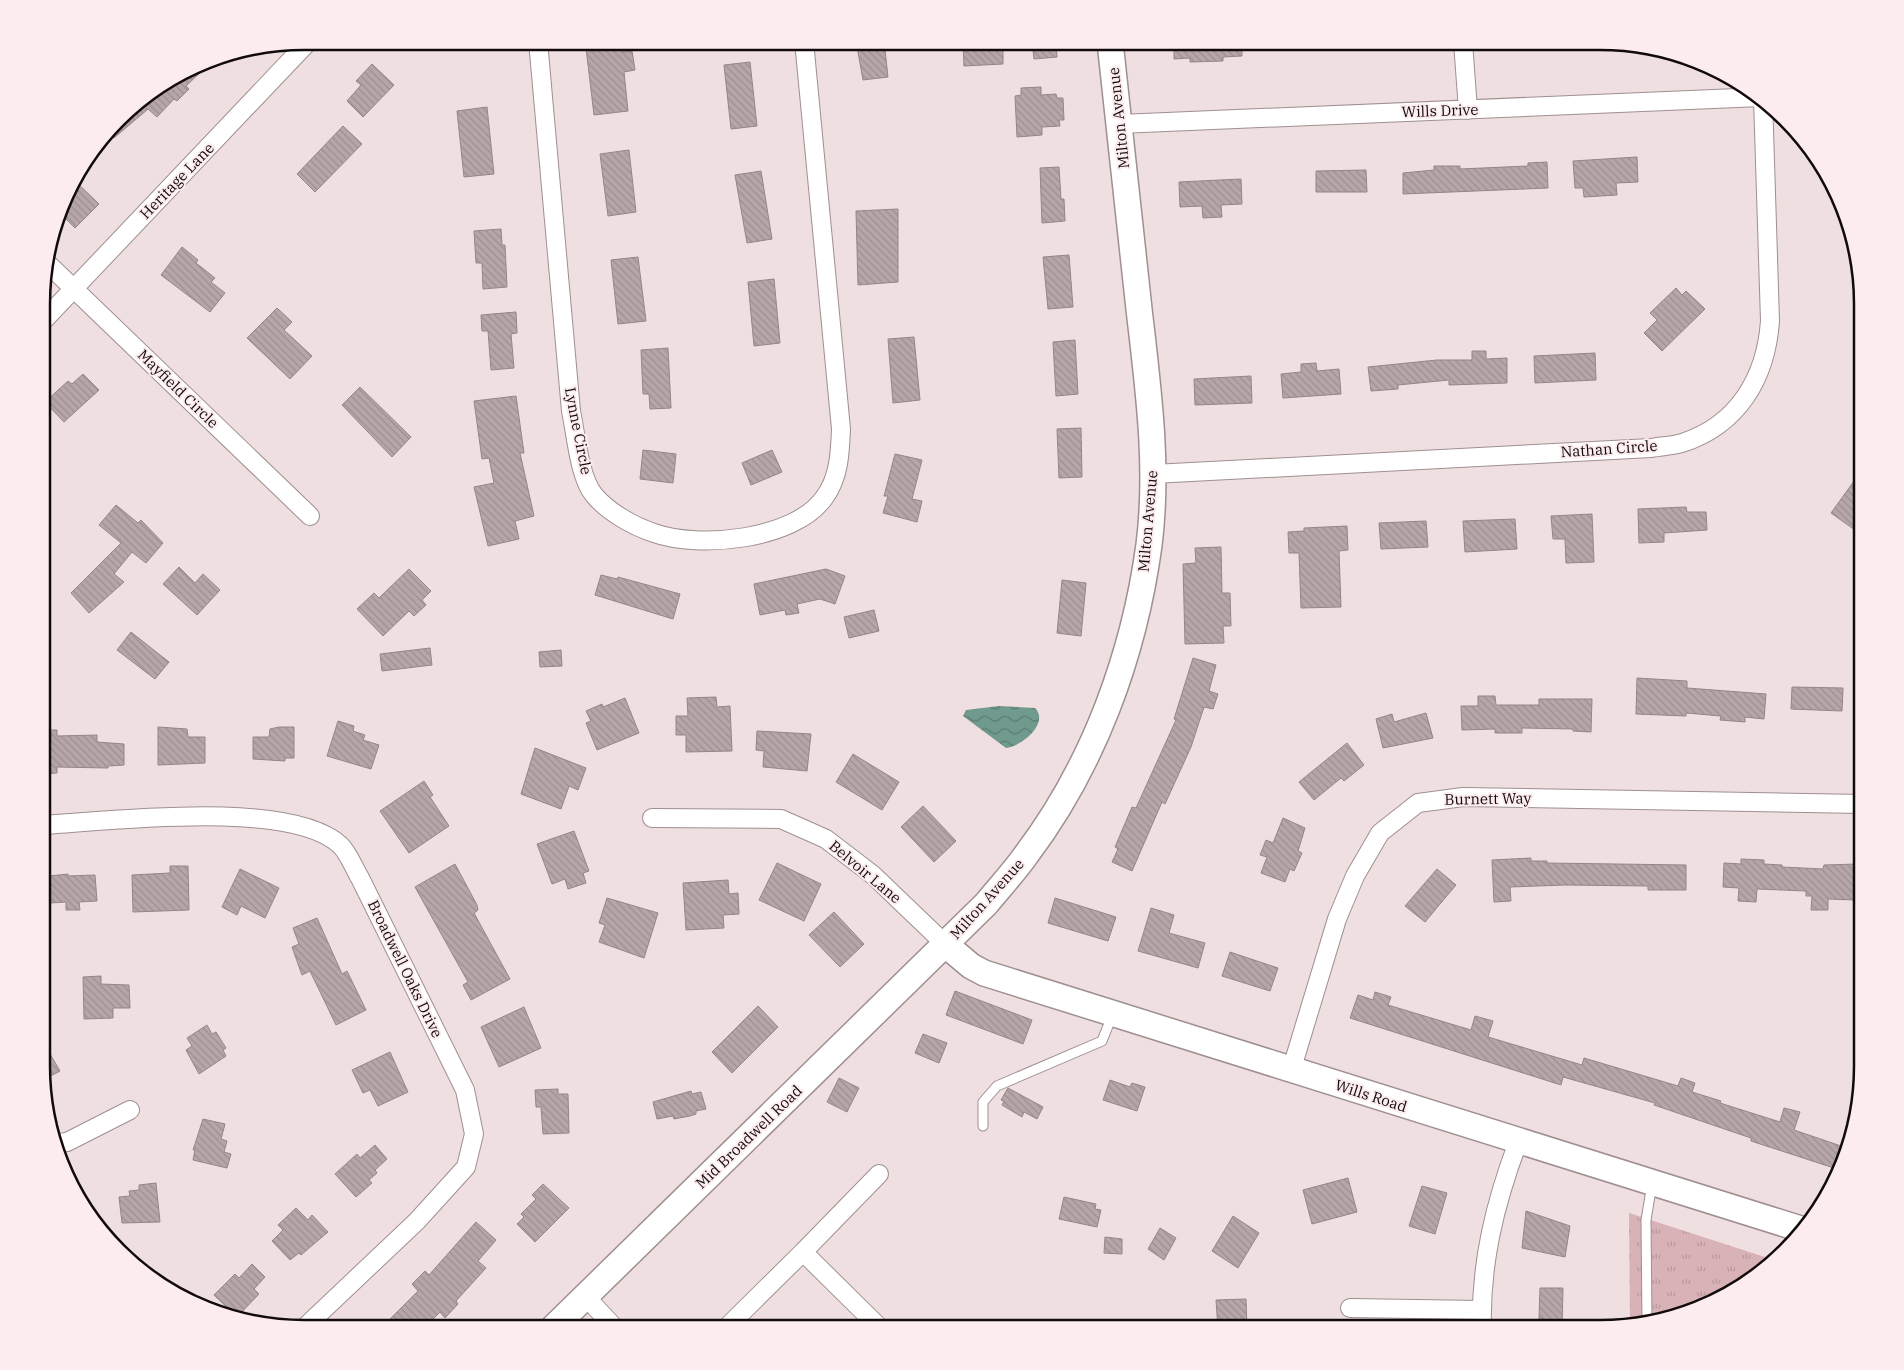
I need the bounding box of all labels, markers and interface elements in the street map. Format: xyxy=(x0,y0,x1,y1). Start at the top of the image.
street label: Milton Avenue xyxy=(1104,66,1133,170)
street label: Wills Drive xyxy=(1401,100,1479,121)
street label: Heritage Lane xyxy=(135,138,218,223)
street label: Mayfield Circle xyxy=(134,345,223,432)
street label: Lynne Circle xyxy=(561,386,596,476)
street label: Nathan Circle xyxy=(1560,436,1658,461)
street label: Milton Avenue xyxy=(1134,469,1161,573)
street label: Burnett Way xyxy=(1444,788,1532,809)
street label: Belvoir Lane xyxy=(825,836,905,907)
street label: Milton Avenue xyxy=(945,854,1028,943)
street label: Broadwell Oaks Drive xyxy=(364,897,447,1041)
street label: Wills Road xyxy=(1333,1075,1410,1116)
street label: Mid Broadwell Road xyxy=(691,1081,806,1192)

